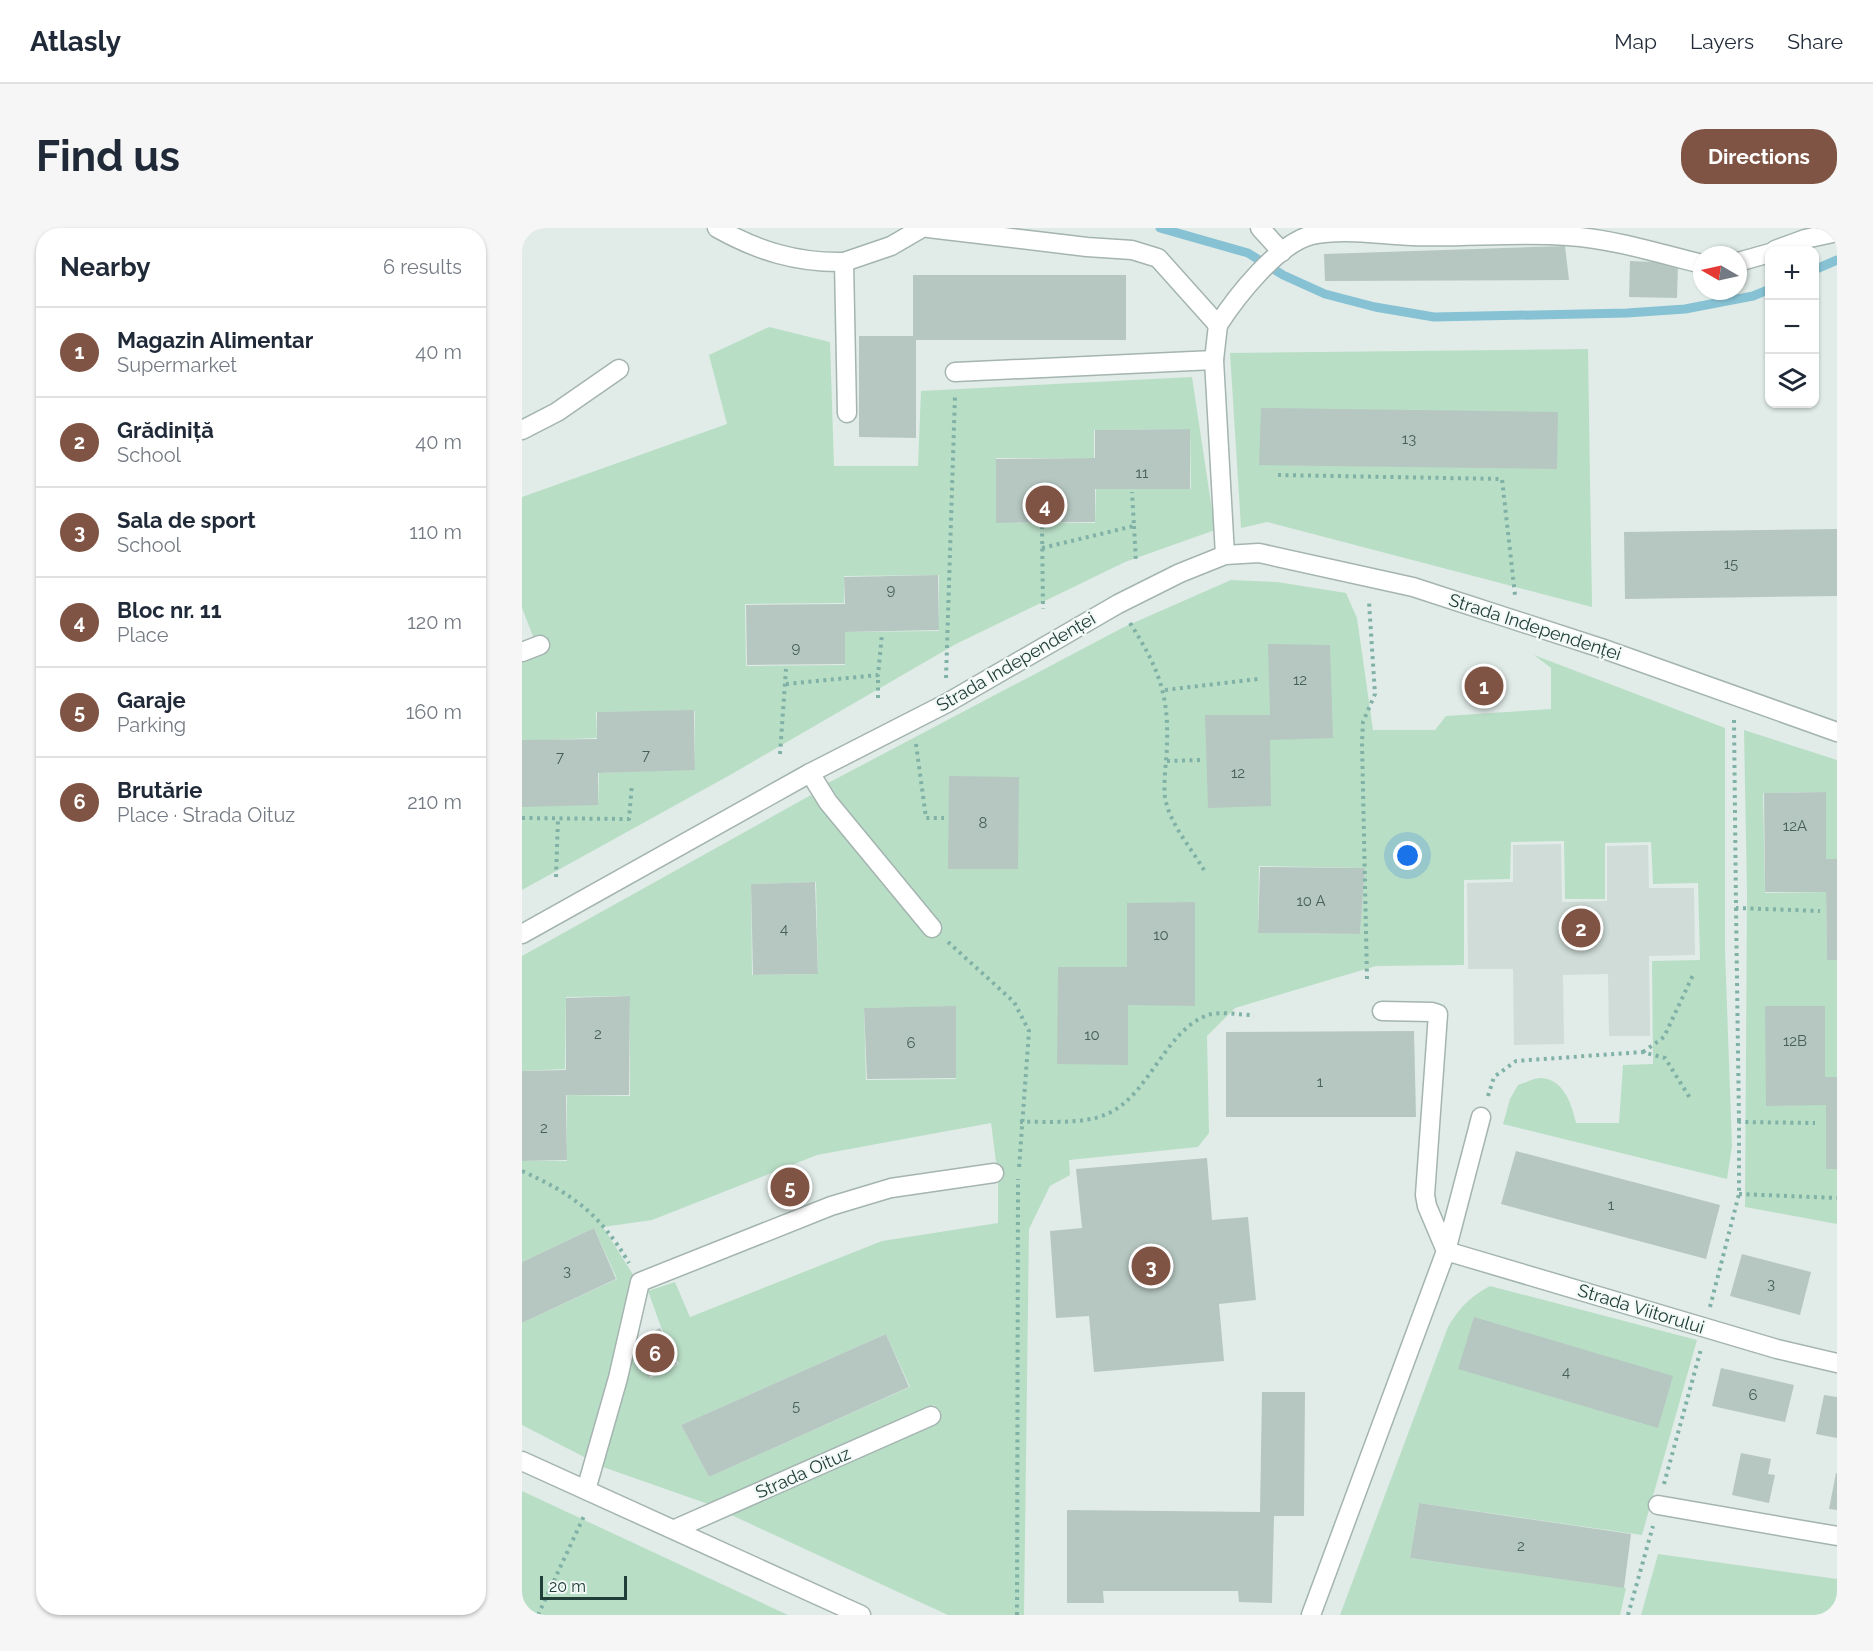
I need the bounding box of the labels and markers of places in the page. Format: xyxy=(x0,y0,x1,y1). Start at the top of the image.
pin: 4 xyxy=(1026,482,1064,528)
pin: 1 xyxy=(1464,664,1504,708)
pin: 2 xyxy=(1562,906,1600,950)
pin: 5 xyxy=(770,1164,810,1210)
pin: 3 xyxy=(1132,1244,1170,1288)
pin: 6 xyxy=(636,1330,674,1376)

